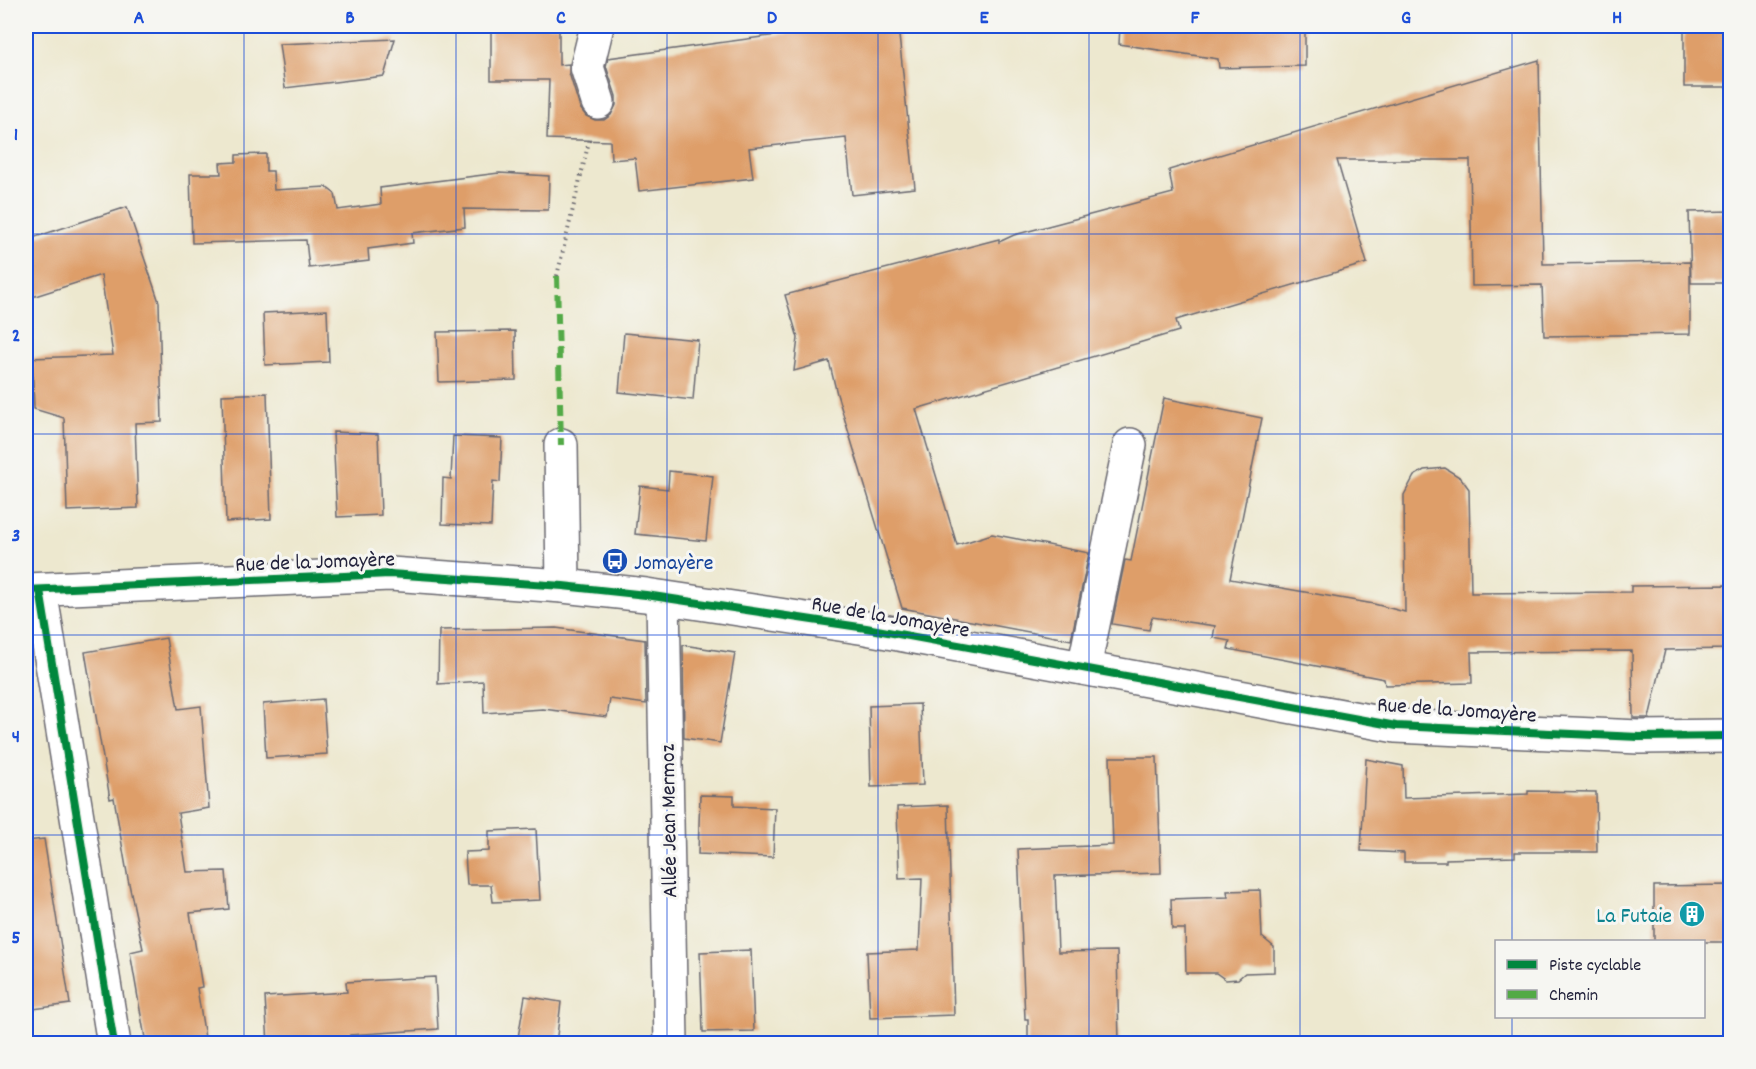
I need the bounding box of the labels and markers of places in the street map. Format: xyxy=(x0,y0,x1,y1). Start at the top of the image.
bus stop icon: Jomayère xyxy=(600,546,630,576)
place label: Jomayère xyxy=(634,549,713,580)
building icon: La Futaie xyxy=(1677,899,1707,929)
place label: La Futaie xyxy=(1596,902,1672,933)

